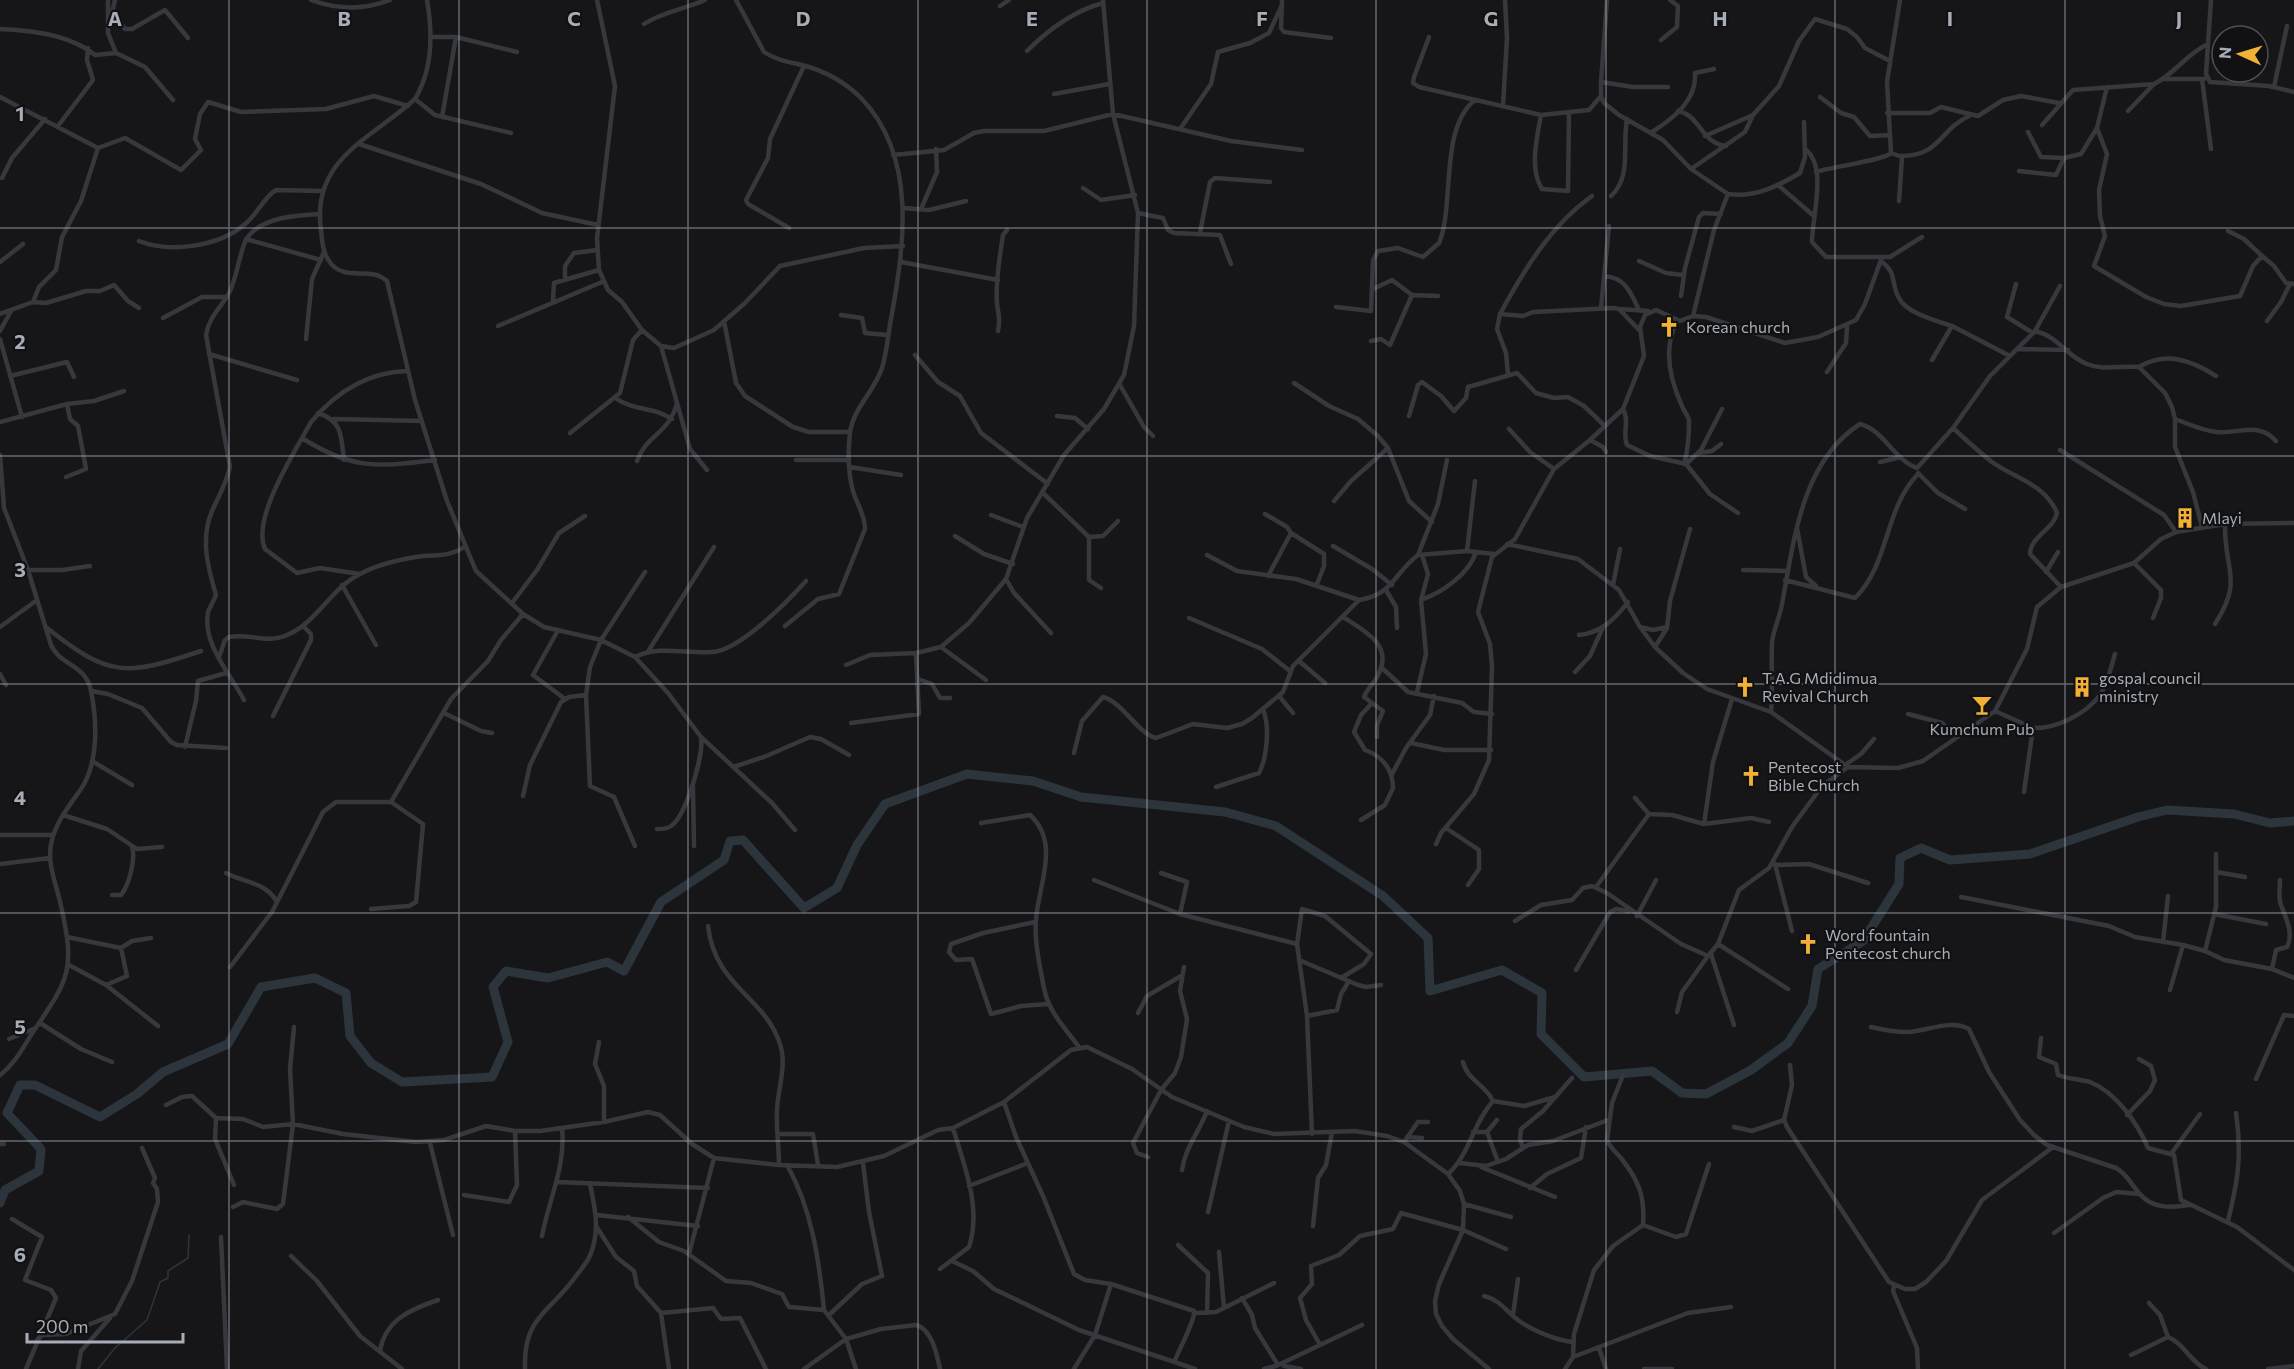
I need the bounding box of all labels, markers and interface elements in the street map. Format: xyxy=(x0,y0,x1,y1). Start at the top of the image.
text: A xyxy=(108,6,122,30)
text: B xyxy=(337,6,351,30)
text: C xyxy=(567,6,581,30)
text: D xyxy=(796,6,810,30)
text: E xyxy=(1026,6,1038,30)
text: F xyxy=(1256,6,1268,30)
text: G xyxy=(1484,6,1498,30)
text: H xyxy=(1713,6,1728,30)
text: I xyxy=(1947,6,1953,30)
text: J xyxy=(2176,6,2182,30)
north arrow xyxy=(2210,24,2270,84)
text: N xyxy=(2215,46,2234,60)
text: 1 xyxy=(15,101,25,125)
church icon: Korean church xyxy=(1657,315,1681,339)
place label: Korean church xyxy=(1686,317,1790,336)
text: 2 xyxy=(14,329,26,353)
building icon: Mlayi xyxy=(2173,506,2197,530)
place label: Mlayi xyxy=(2202,508,2242,527)
text: 3 xyxy=(14,557,26,581)
place label: T.A.G Mdidimua Revival Church xyxy=(1762,668,1877,705)
place label: gospal council ministry xyxy=(2099,668,2201,705)
church icon: T.A.G Mdidimua Revival Church xyxy=(1733,675,1757,699)
building icon: gospal council ministry xyxy=(2070,675,2094,699)
bar icon: Kumchum Pub xyxy=(1970,693,1994,717)
place label: Kumchum Pub xyxy=(1930,719,2034,738)
place label: Pentecost Bible Church xyxy=(1768,757,1860,794)
church icon: Pentecost Bible Church xyxy=(1739,764,1763,788)
text: 4 xyxy=(14,785,26,809)
place label: Word fountain Pentecost church xyxy=(1825,925,1951,962)
church icon: Word fountain Pentecost church xyxy=(1796,932,1820,956)
text: 5 xyxy=(14,1014,26,1038)
text: 6 xyxy=(14,1242,26,1266)
scale bar xyxy=(27,1306,183,1344)
text: 200 m xyxy=(36,1315,89,1337)

